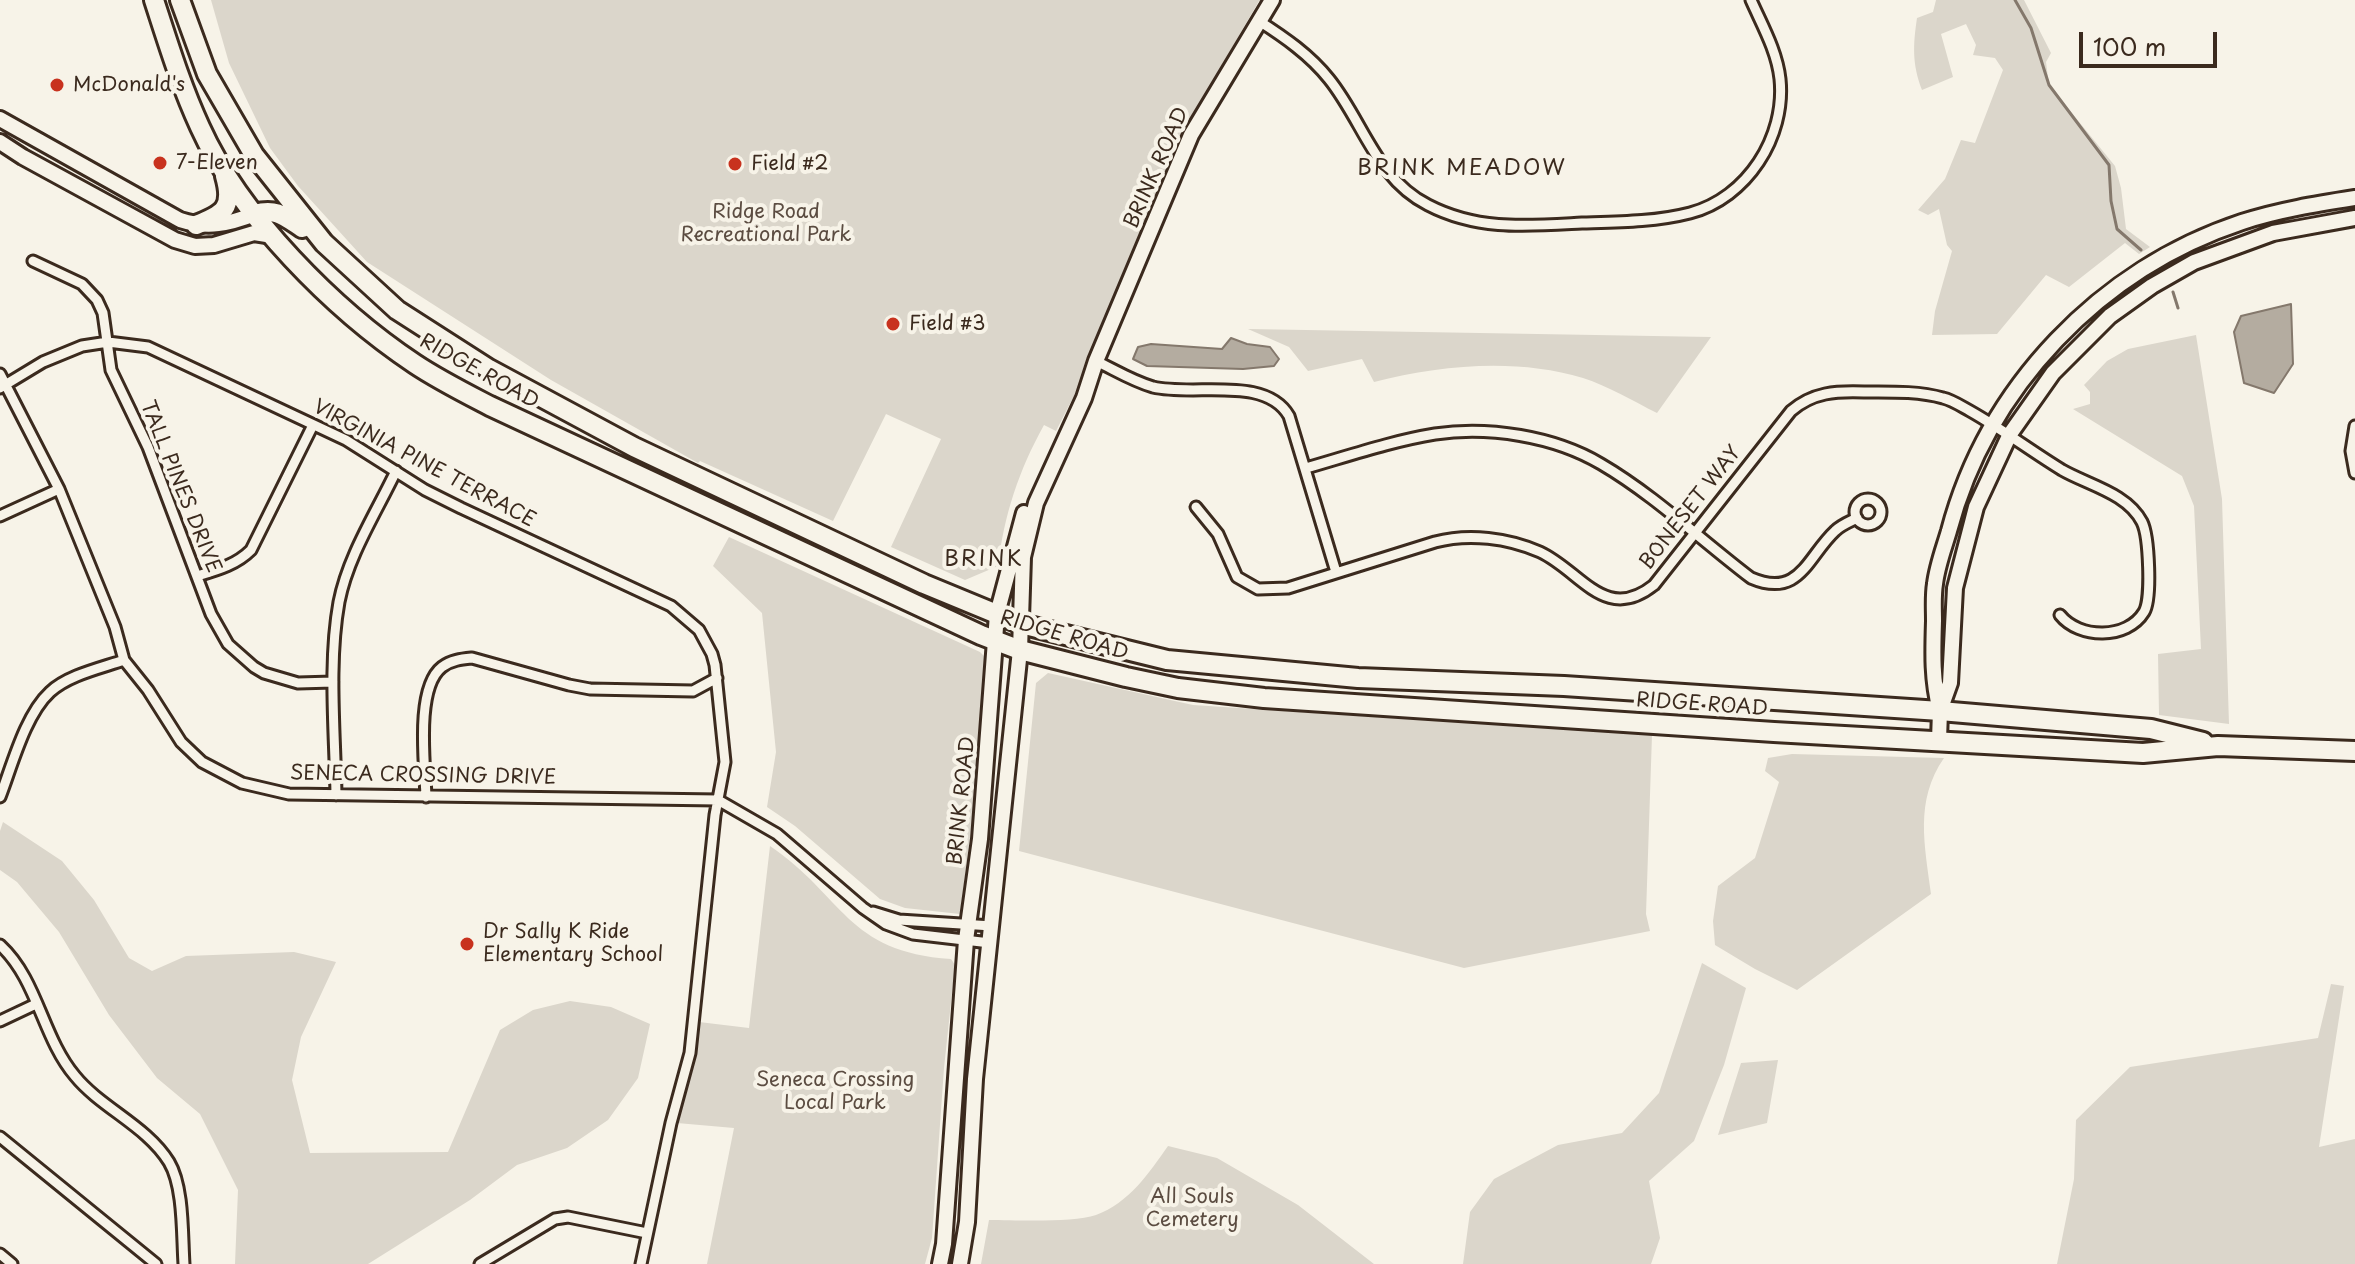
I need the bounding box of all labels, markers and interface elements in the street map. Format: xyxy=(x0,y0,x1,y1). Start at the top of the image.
scale bar xyxy=(2083,16,2221,66)
text: 100 m xyxy=(2093,28,2166,64)
place label: McDonald's xyxy=(73,73,185,97)
marker: McDonald's xyxy=(48,76,66,94)
street label: BRINK ROAD xyxy=(1120,104,1194,232)
place label: 7-Eleven xyxy=(176,151,258,175)
place label: Field #2 xyxy=(751,152,828,176)
marker: 7-Eleven xyxy=(151,154,169,172)
marker: Field #2 xyxy=(726,155,744,173)
district label: BRINK MEADOW xyxy=(1357,156,1567,182)
park label: Ridge Road Recreational Park xyxy=(681,200,851,247)
place label: Field #3 xyxy=(909,312,986,336)
marker: Field #3 xyxy=(884,315,902,333)
street label: RIDGE ROAD xyxy=(415,329,543,415)
street label: VIRGINIA PINE TERRACE xyxy=(309,395,539,533)
street label: TALL PINES DRIVE xyxy=(134,397,226,577)
street label: BONESET WAY xyxy=(1635,441,1747,575)
district label: BRINK xyxy=(945,547,1023,573)
street label: RIDGE ROAD xyxy=(997,606,1131,666)
street label: RIDGE ROAD xyxy=(1635,688,1769,722)
street label: BRINK ROAD xyxy=(943,735,981,867)
street label: SENECA CROSSING DRIVE xyxy=(290,762,556,790)
place label: Dr Sally K Ride Elementary School xyxy=(483,920,663,967)
marker: Dr Sally K Ride Elementary School xyxy=(458,935,476,953)
park label: Seneca Crossing Local Park xyxy=(756,1068,914,1115)
park label: All Souls Cemetery xyxy=(1145,1185,1239,1232)

